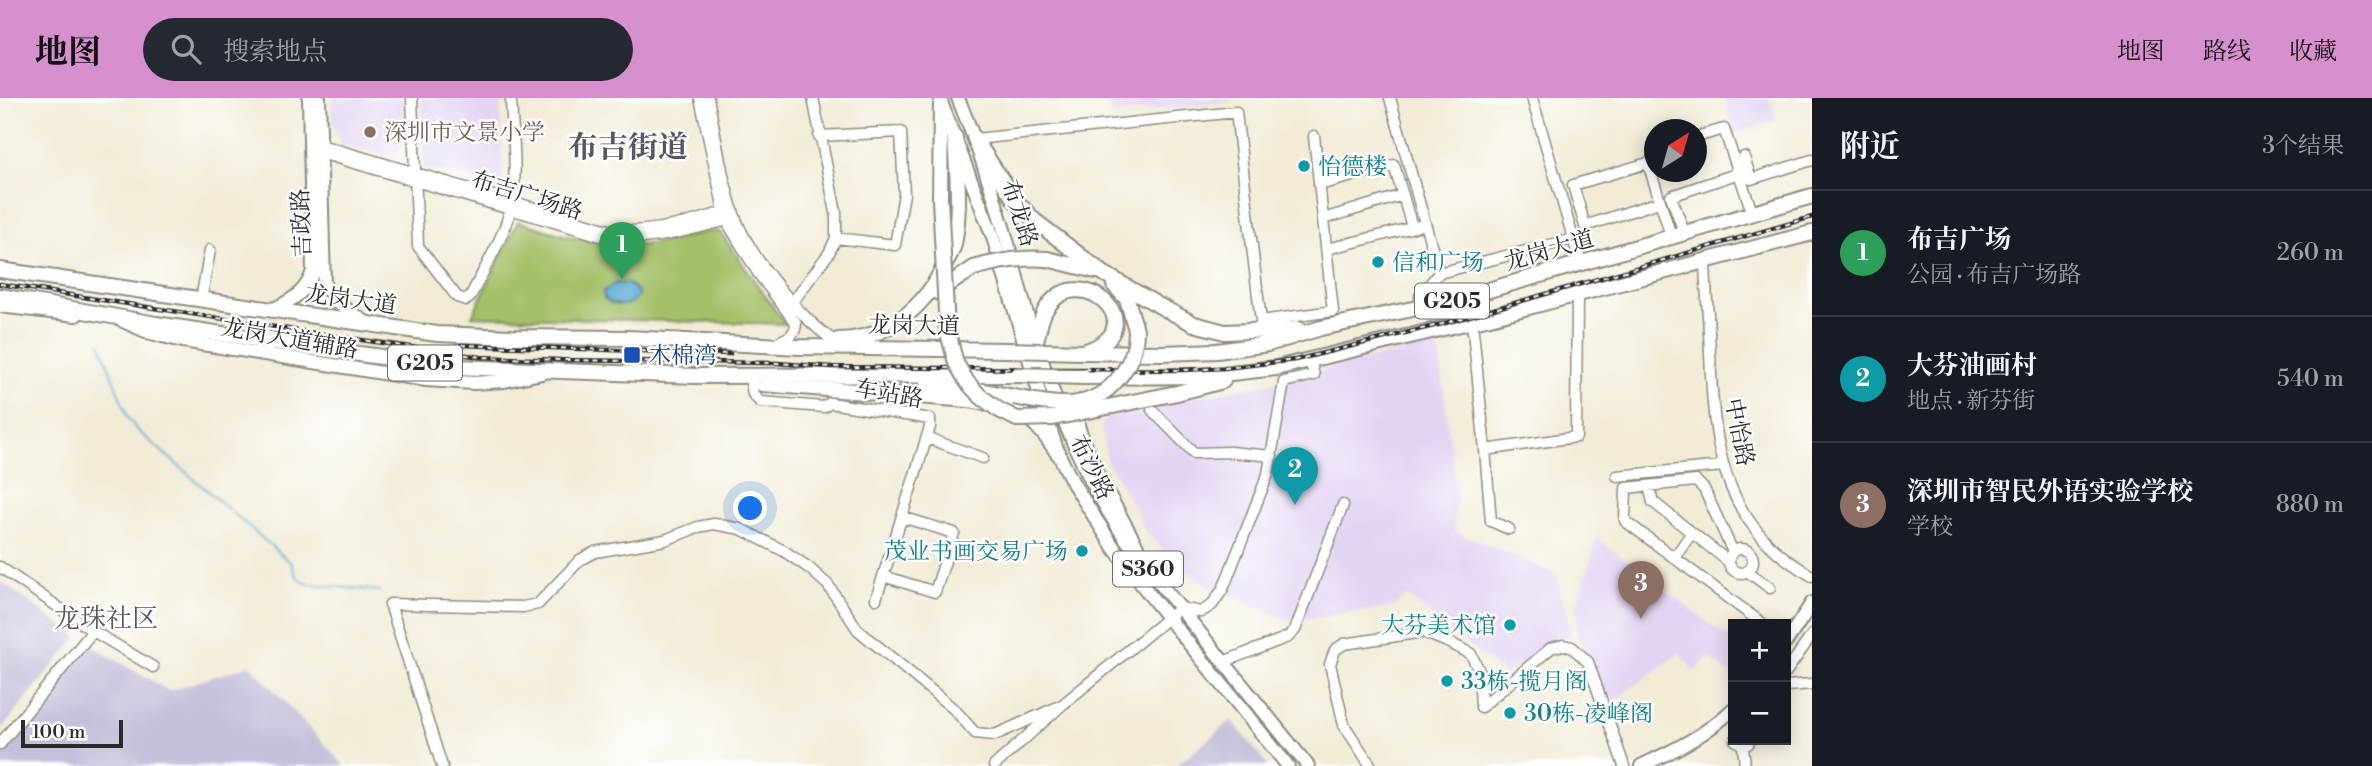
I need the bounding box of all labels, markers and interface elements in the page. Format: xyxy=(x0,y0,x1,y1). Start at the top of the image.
search box xyxy=(143,18,633,81)
icon: search xyxy=(167,30,205,68)
text: 地图 xyxy=(35,33,101,74)
text: 搜索地点 xyxy=(223,36,327,68)
text: 地图 xyxy=(2117,37,2165,67)
text: 路线 xyxy=(2203,37,2251,67)
text: 收藏 xyxy=(2289,37,2337,67)
place label: 深圳市文景小学 xyxy=(384,119,545,147)
north arrow xyxy=(1644,119,1707,182)
marker: 深圳市文景小学 xyxy=(362,124,378,140)
text: 附近 xyxy=(1840,128,1900,166)
district label: 布吉街道 xyxy=(568,129,688,167)
text: 3个结果 xyxy=(2262,132,2344,160)
place label: 怡德楼 xyxy=(1318,153,1387,181)
marker: 怡德楼 xyxy=(1296,158,1312,174)
street label: 布吉广场路 xyxy=(468,166,586,226)
street label: 布龙路 xyxy=(995,176,1043,250)
street label: 吉政路 xyxy=(287,188,317,258)
pin: 1 xyxy=(599,222,645,280)
text: 布吉广场 xyxy=(1907,224,2011,256)
street label: 龙岗大道 xyxy=(1501,225,1597,277)
text: 1 xyxy=(1857,239,1869,267)
text: 260 m xyxy=(2277,239,2344,267)
place label: 信和广场 xyxy=(1392,249,1484,277)
marker: 信和广场 xyxy=(1370,254,1386,270)
text: 公园 · 布吉广场路 xyxy=(1907,261,2081,289)
street label: 龙岗大道 xyxy=(303,280,398,320)
road number: G205 xyxy=(1415,284,1489,318)
street label: 龙岗大道 xyxy=(868,311,960,341)
street label: 龙岗大道辅路 xyxy=(219,313,360,365)
place label: 木棉湾 xyxy=(648,342,717,370)
road number: G205 xyxy=(388,345,462,380)
marker: 木棉湾 xyxy=(622,345,642,365)
text: 大芬油画村 xyxy=(1907,350,2037,382)
text: 2 xyxy=(1856,365,1870,393)
text: 540 m xyxy=(2277,365,2344,393)
street label: 车站路 xyxy=(852,374,925,414)
text: 地点 · 新芬街 xyxy=(1907,387,2035,415)
street label: 中怡路 xyxy=(1719,396,1759,469)
street label: 布沙路 xyxy=(1063,430,1119,505)
pin: 2 xyxy=(1272,447,1318,505)
text: 深圳市智民外语实验学校 xyxy=(1907,476,2193,508)
your location xyxy=(733,491,767,525)
text: 3 xyxy=(1856,491,1870,519)
text: 880 m xyxy=(2276,491,2344,519)
text: 学校 xyxy=(1907,513,1953,541)
place label: 茂业书画交易广场 xyxy=(884,538,1068,566)
marker: 茂业书画交易广场 xyxy=(1074,543,1090,559)
road number: S360 xyxy=(1113,552,1183,587)
pin: 3 xyxy=(1618,561,1664,619)
district label: 龙珠社区 xyxy=(54,603,158,635)
place label: 大芬美术馆 xyxy=(1381,612,1496,640)
marker: 大芬美术馆 xyxy=(1502,617,1518,633)
map controls xyxy=(1728,619,1791,745)
button: + xyxy=(1728,619,1791,682)
place label: 33栋-揽月阁 xyxy=(1461,668,1587,696)
marker: 33栋-揽月阁 xyxy=(1439,673,1455,689)
button: − xyxy=(1728,682,1791,745)
place label: 30栋-凌峰阁 xyxy=(1524,700,1653,728)
marker: 30栋-凌峰阁 xyxy=(1502,705,1518,721)
scale bar xyxy=(21,717,122,749)
text: 100 m xyxy=(32,720,85,744)

